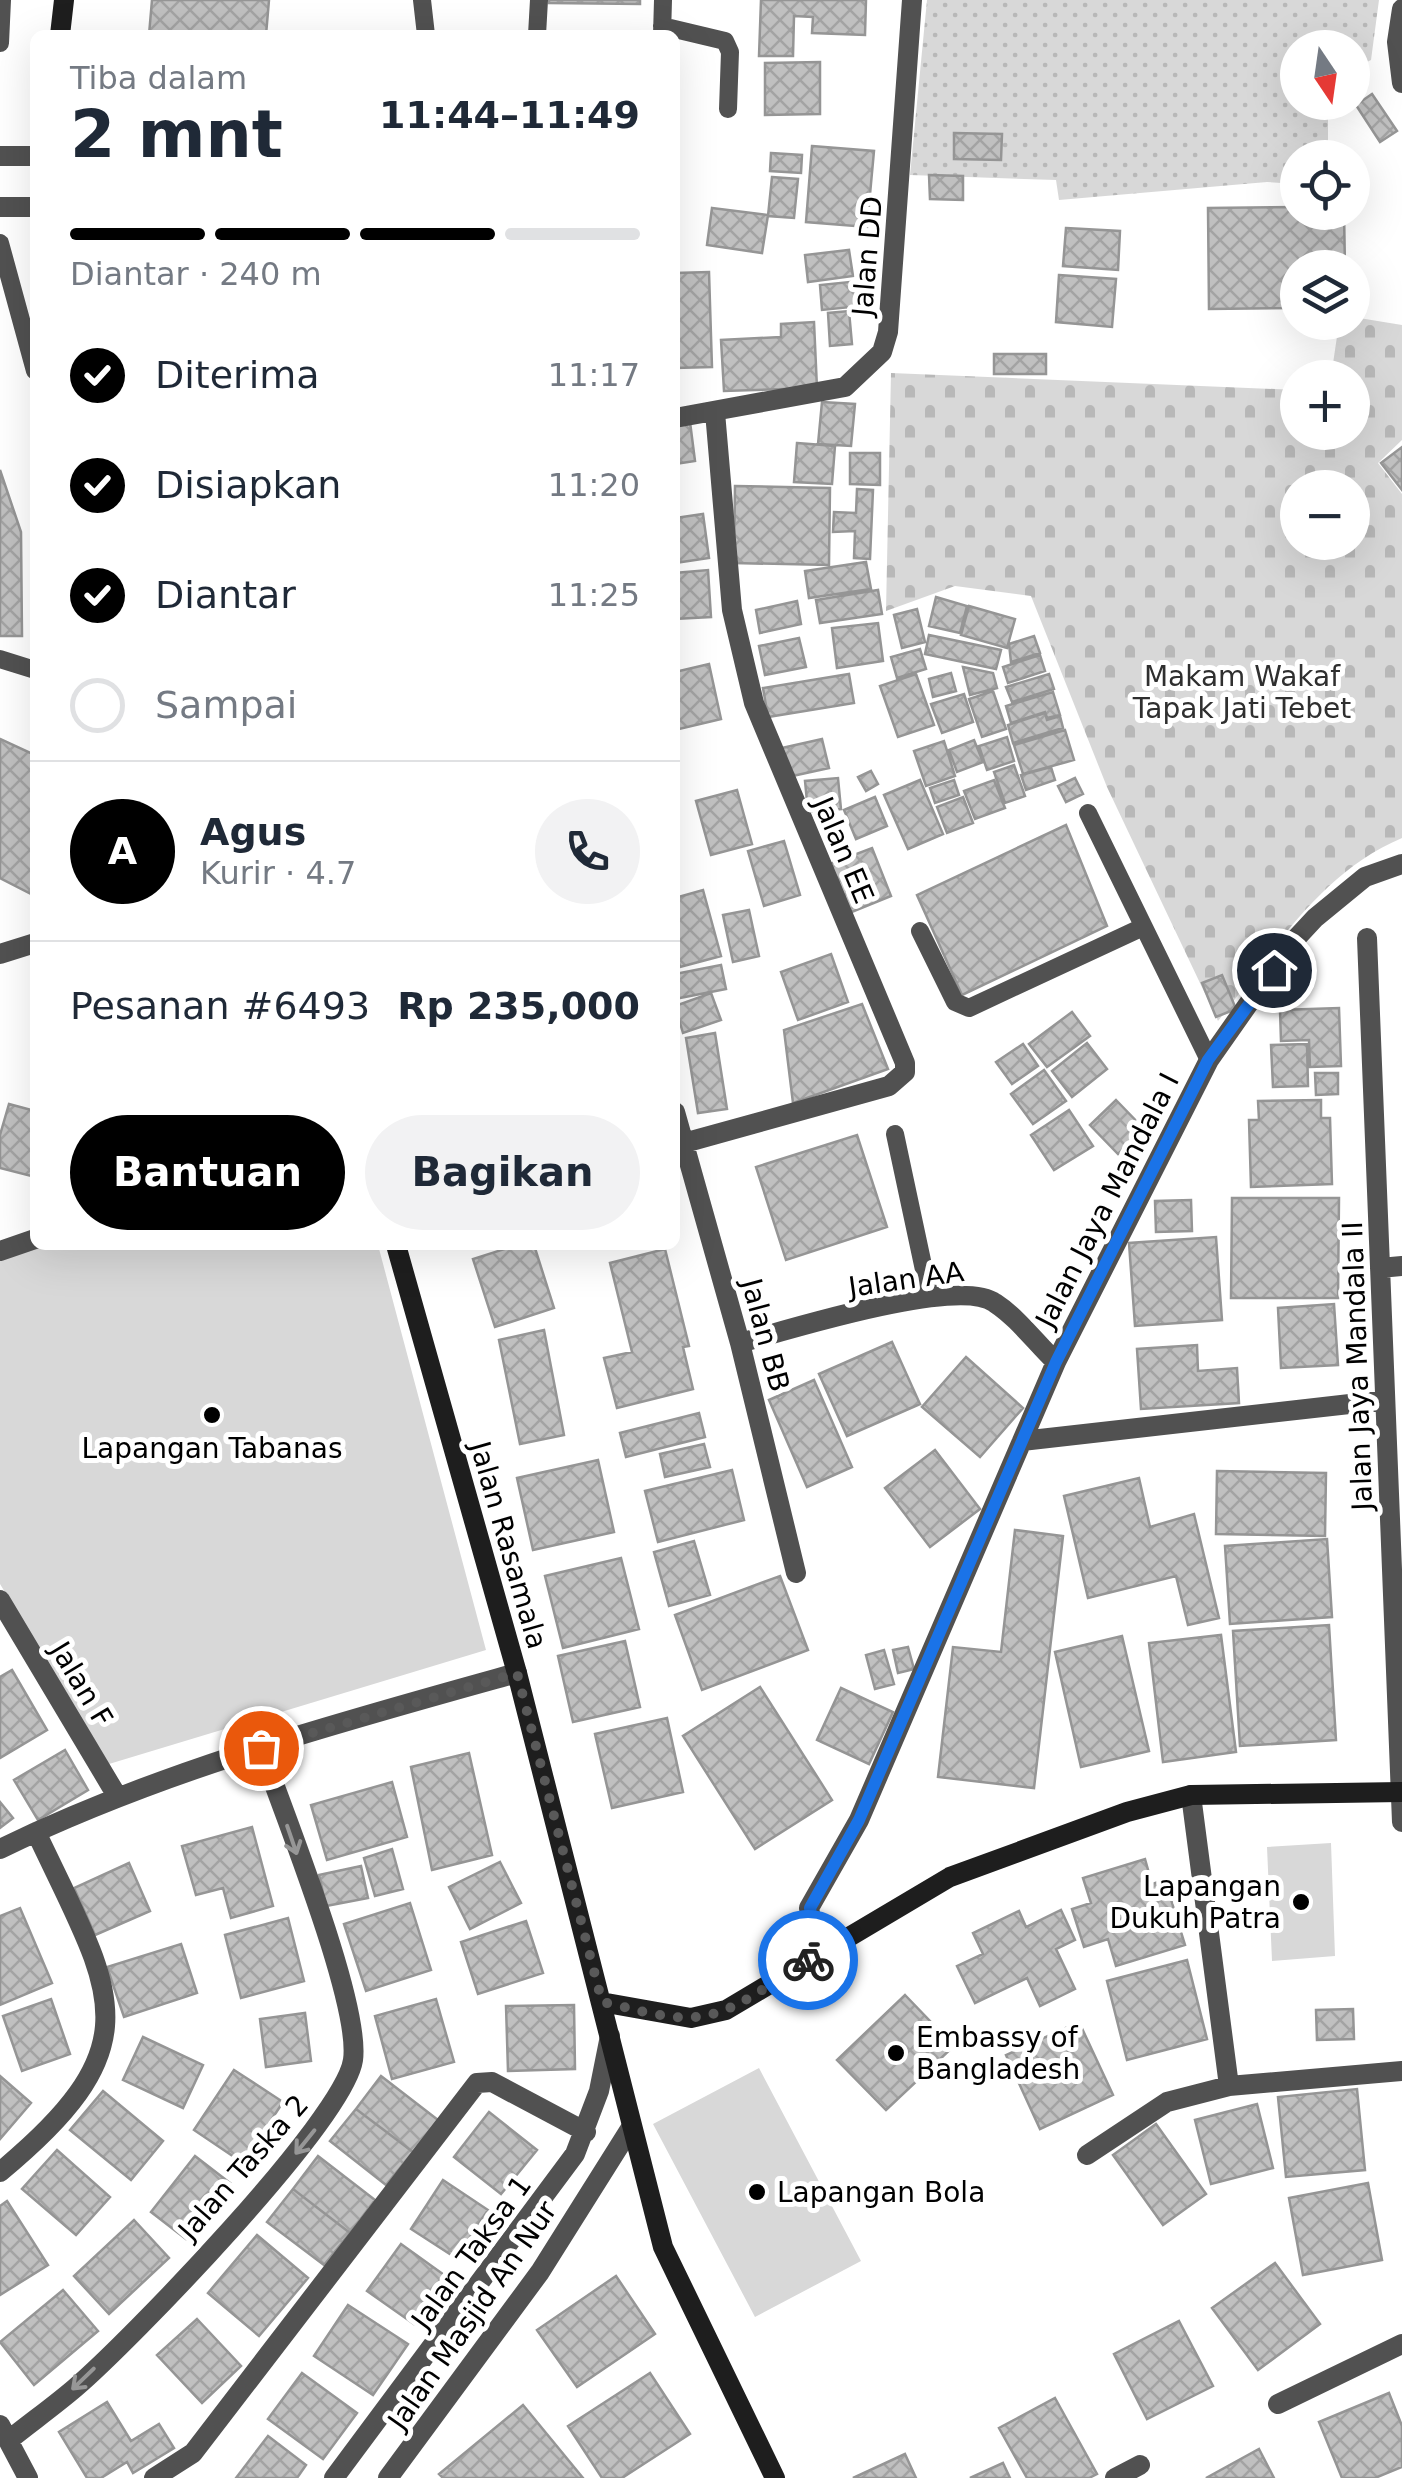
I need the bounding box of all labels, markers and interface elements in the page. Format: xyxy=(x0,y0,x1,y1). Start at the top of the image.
north arrow xyxy=(1280,30,1370,120)
map controls xyxy=(1280,30,1370,560)
text: Tiba dalam xyxy=(70,59,247,97)
text: 11:44–11:49 xyxy=(379,93,640,137)
text: 2 mnt xyxy=(70,97,283,172)
button: locate xyxy=(1280,140,1370,230)
street label: Jalan DD xyxy=(846,195,889,319)
button: layers xyxy=(1280,250,1370,340)
text: Diantar · 240 m xyxy=(70,255,322,293)
icon: check xyxy=(70,348,125,403)
text: Diterima xyxy=(155,353,320,397)
text: 11:17 xyxy=(548,356,640,394)
button: + xyxy=(1280,360,1370,450)
icon: check xyxy=(70,458,125,513)
text: Disiapkan xyxy=(155,463,341,507)
text: 11:20 xyxy=(548,466,640,504)
button: − xyxy=(1280,470,1370,560)
icon: check xyxy=(70,568,125,623)
text: Diantar xyxy=(155,573,296,617)
text: 11:25 xyxy=(548,576,640,614)
park label: Makam Wakaf Tapak Jati Tebet xyxy=(1132,660,1351,725)
text: Sampai xyxy=(155,683,297,727)
street label: Jalan EE xyxy=(806,790,881,908)
button: phone xyxy=(535,799,640,904)
text: Agus xyxy=(200,810,306,854)
text: A xyxy=(108,829,137,873)
text: Kurir · 4.7 xyxy=(200,854,356,892)
pin xyxy=(1232,928,1317,1013)
icon: home xyxy=(1247,943,1302,998)
text: Pesanan #6493 xyxy=(70,984,370,1028)
text: Rp 235,000 xyxy=(397,984,640,1028)
street label: Jalan Jaya Mandala I xyxy=(1028,1067,1186,1335)
button: Bantuan xyxy=(70,1115,345,1230)
button: Bagikan xyxy=(365,1115,640,1230)
street label: Jalan Jaya Mandala II xyxy=(1336,1221,1379,1513)
street label: Jalan AA xyxy=(844,1255,966,1304)
street label: Jalan BB xyxy=(734,1273,796,1395)
marker: Lapangan Tabanas xyxy=(201,1404,223,1426)
place label: Lapangan Tabanas xyxy=(81,1432,343,1465)
street label: Jalan Rasamala xyxy=(463,1436,554,1653)
street label: Jalan F xyxy=(42,1634,120,1733)
pin xyxy=(219,1706,304,1791)
icon: bag xyxy=(234,1721,289,1776)
one-way arrow xyxy=(285,1824,303,1856)
place label: Lapangan Dukuh Patra xyxy=(1110,1870,1281,1935)
marker: Lapangan Dukuh Patra xyxy=(1290,1891,1312,1913)
courier xyxy=(758,1910,858,2010)
icon: bike xyxy=(781,1933,836,1988)
place label: Embassy of Bangladesh xyxy=(916,2021,1080,2086)
marker: Embassy of Bangladesh xyxy=(885,2042,907,2064)
street label: Jalan Taska 2 xyxy=(170,2088,315,2248)
one-way arrow xyxy=(294,2128,316,2154)
street label: Jalan Taksa 1 xyxy=(404,2169,538,2337)
place label: Lapangan Bola xyxy=(777,2176,985,2209)
marker: Lapangan Bola xyxy=(746,2181,768,2203)
street label: Jalan Masjid An Nur xyxy=(380,2194,564,2437)
one-way arrow xyxy=(71,2367,96,2390)

